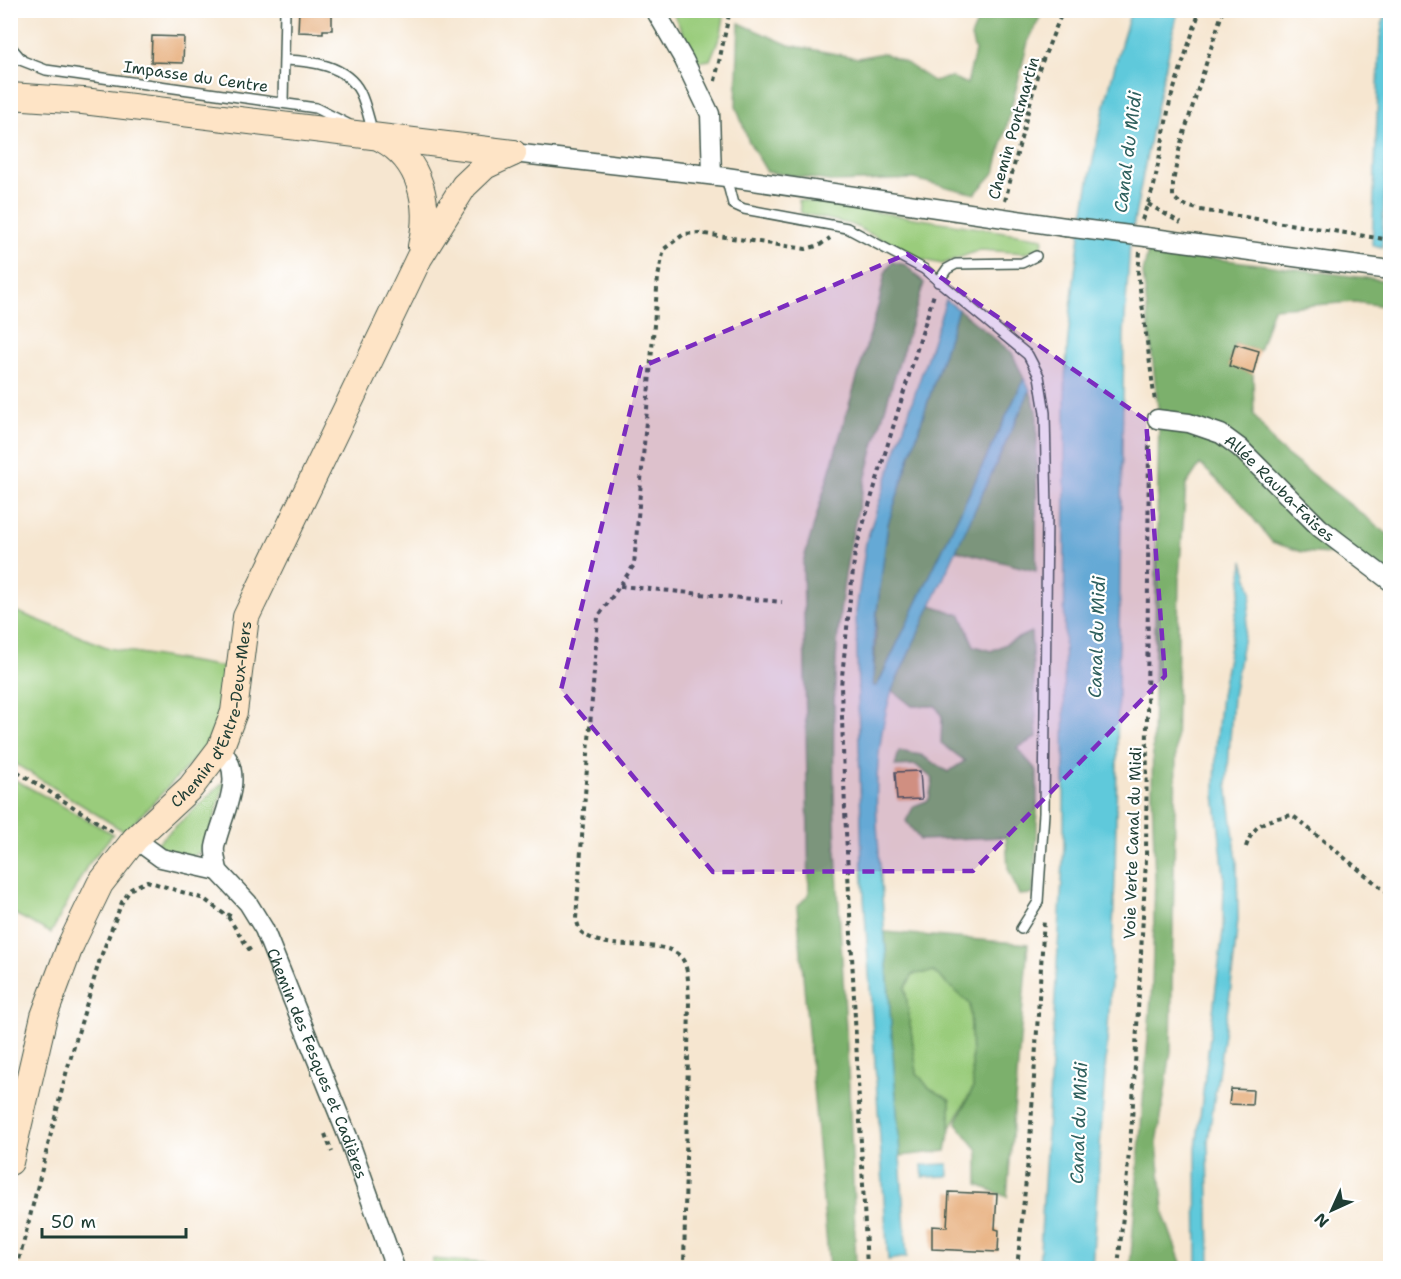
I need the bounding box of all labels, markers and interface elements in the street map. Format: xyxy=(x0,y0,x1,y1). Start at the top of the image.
street label: Chemin Pontmartin xyxy=(983,54,1044,202)
street label: Impasse du Centre xyxy=(122,56,270,97)
water label: Canal du Midi xyxy=(1109,89,1147,214)
street label: Allée Rauba-Faïses xyxy=(1220,430,1339,547)
water label: Canal du Midi xyxy=(1083,575,1111,699)
street label: Chemin d'Entre-Deux-Mers xyxy=(166,619,256,812)
street label: Voie Verte Canal du Midi xyxy=(1119,746,1146,940)
street label: Chemin des Fesques et Cadières xyxy=(262,945,372,1182)
water label: Canal du Midi xyxy=(1065,1061,1093,1185)
north arrow xyxy=(1302,1180,1362,1240)
scale bar xyxy=(42,1201,186,1239)
text: N xyxy=(1310,1208,1334,1232)
text: 50 m xyxy=(51,1210,96,1234)

